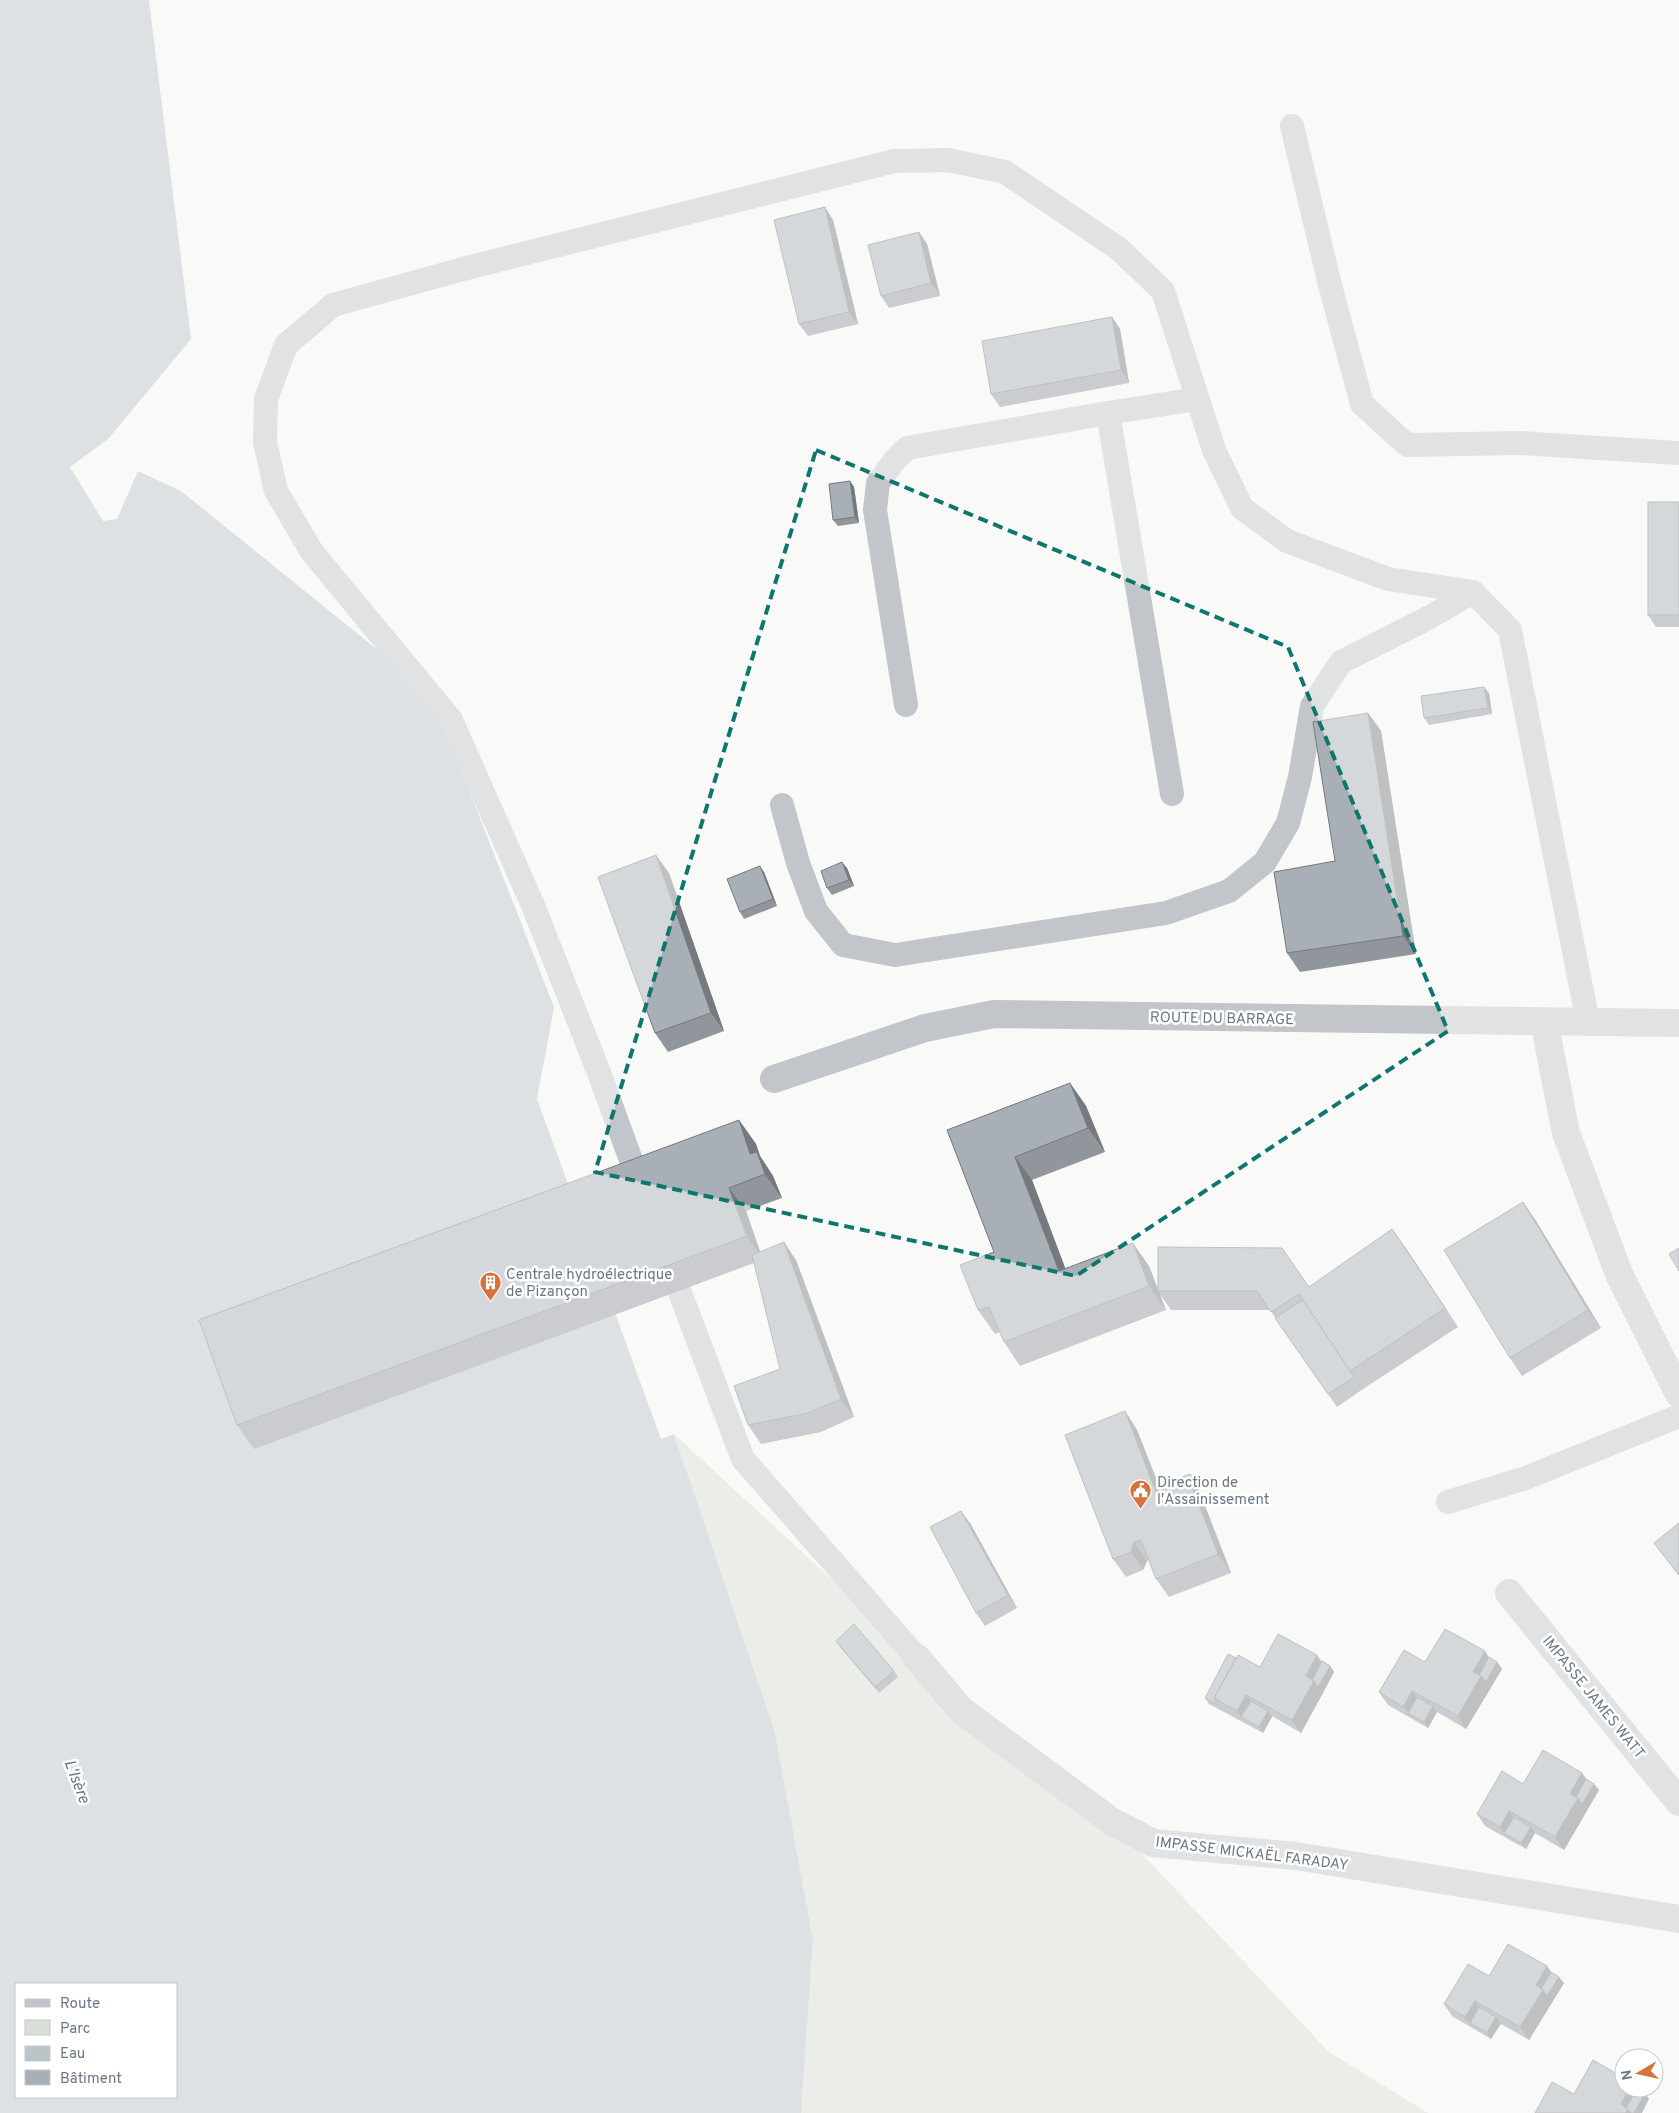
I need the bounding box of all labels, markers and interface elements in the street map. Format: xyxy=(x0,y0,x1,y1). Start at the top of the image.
street label: ROUTE DU BARRAGE xyxy=(1150,1009,1294,1030)
place label: Centrale hydroélectrique de Pizançon xyxy=(506,1266,672,1302)
building icon: Centrale hydroélectrique de Pizançon xyxy=(478,1271,502,1302)
place label: Direction de l'Assainissement xyxy=(1157,1474,1269,1510)
public building icon: Direction de l'Assainissement xyxy=(1129,1479,1153,1510)
street label: IMPASSE JAMES WATT xyxy=(1537,1633,1648,1763)
water label: L'Isère xyxy=(59,1757,94,1807)
street label: IMPASSE MICKAËL FARADAY xyxy=(1154,1832,1350,1876)
legend xyxy=(15,1983,178,2098)
text: Route xyxy=(60,1995,100,2014)
text: Parc xyxy=(60,2020,90,2039)
text: Eau xyxy=(60,2045,85,2064)
north arrow xyxy=(1614,2048,1664,2098)
text: N xyxy=(1618,2068,1637,2081)
text: Bâtiment xyxy=(60,2070,122,2089)

